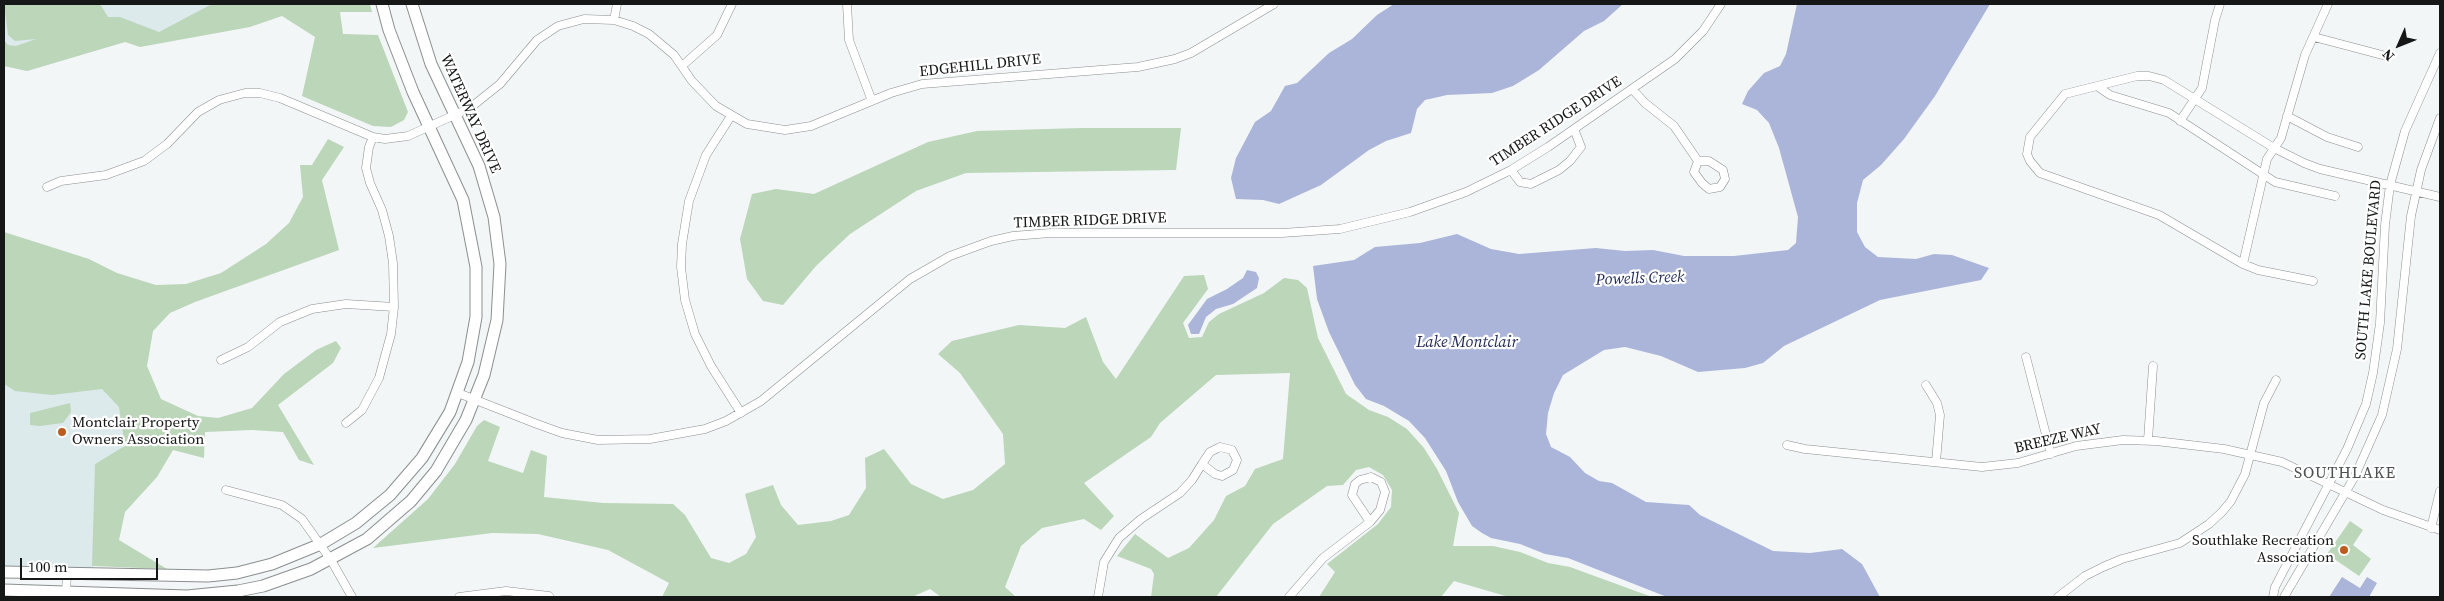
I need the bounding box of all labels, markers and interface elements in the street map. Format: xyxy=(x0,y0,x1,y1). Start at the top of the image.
north arrow xyxy=(2374,20,2424,70)
text: N xyxy=(2377,45,2399,66)
street label: EDGEHILL DRIVE xyxy=(918,51,1042,81)
street label: WATERWAY DRIVE xyxy=(436,52,504,176)
street label: TIMBER RIDGE DRIVE xyxy=(1487,73,1625,171)
street label: SOUTH LAKE BOULEVARD xyxy=(2352,179,2386,361)
street label: TIMBER RIDGE DRIVE xyxy=(1013,209,1167,233)
water label: Powells Creek xyxy=(1595,268,1685,290)
water label: Lake Montclair xyxy=(1416,333,1518,353)
place label: Montclair Property Owners Association xyxy=(72,414,204,449)
street label: BREEZE WAY xyxy=(2013,420,2103,458)
marker: Montclair Property Owners Association xyxy=(56,426,68,438)
district label: SOUTHLAKE xyxy=(2293,464,2397,484)
place label: Southlake Recreation Association xyxy=(2192,532,2334,567)
marker: Southlake Recreation Association xyxy=(2338,544,2350,556)
scale bar xyxy=(22,548,160,580)
text: 100 m xyxy=(28,556,68,577)

